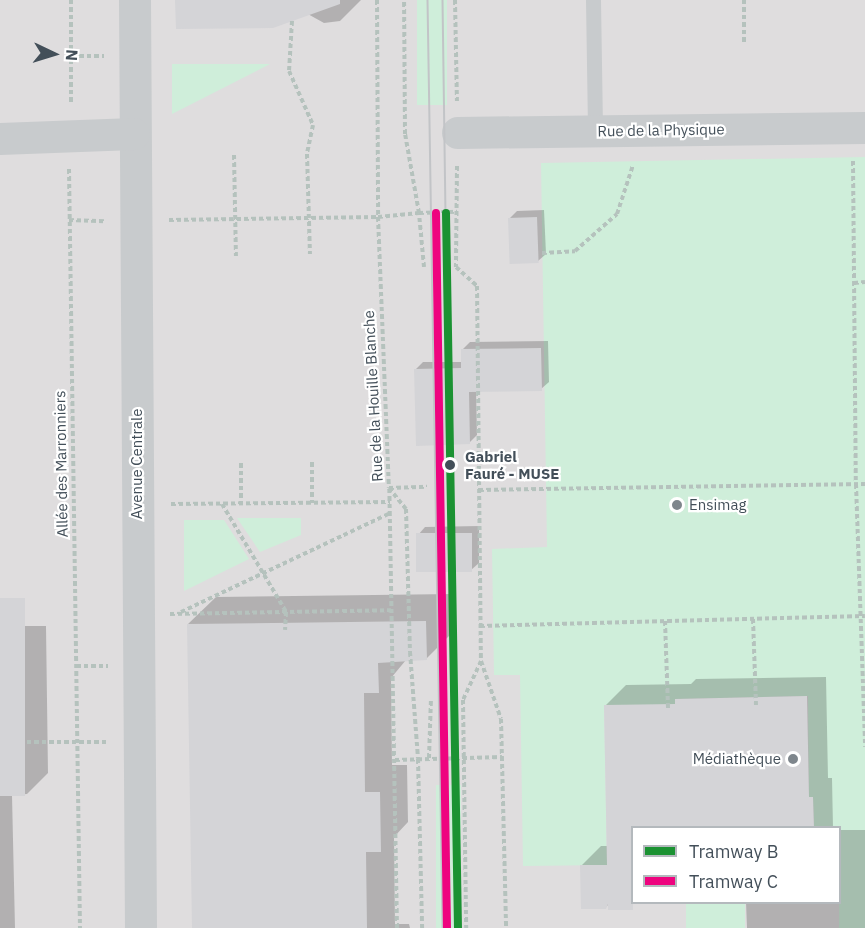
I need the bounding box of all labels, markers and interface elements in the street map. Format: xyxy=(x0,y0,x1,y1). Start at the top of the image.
north arrow xyxy=(24,24,84,84)
text: N xyxy=(62,49,82,62)
street label: Rue de la Physique xyxy=(597,120,725,140)
street label: Rue de la Houille Blanche xyxy=(360,310,386,482)
street label: Allée des Marronniers xyxy=(51,390,71,538)
street label: Avenue Centrale xyxy=(128,409,146,519)
place label: Gabriel Fauré - MUSE xyxy=(465,447,559,482)
marker: Gabriel Fauré - MUSE xyxy=(440,455,460,475)
place label: Ensimag xyxy=(689,496,746,514)
marker: Ensimag xyxy=(670,498,684,512)
place label: Médiathèque xyxy=(693,750,781,768)
marker: Médiathèque xyxy=(786,752,800,766)
legend xyxy=(631,826,841,904)
text: Tramway B xyxy=(689,840,778,863)
text: Tramway C xyxy=(689,870,778,893)

